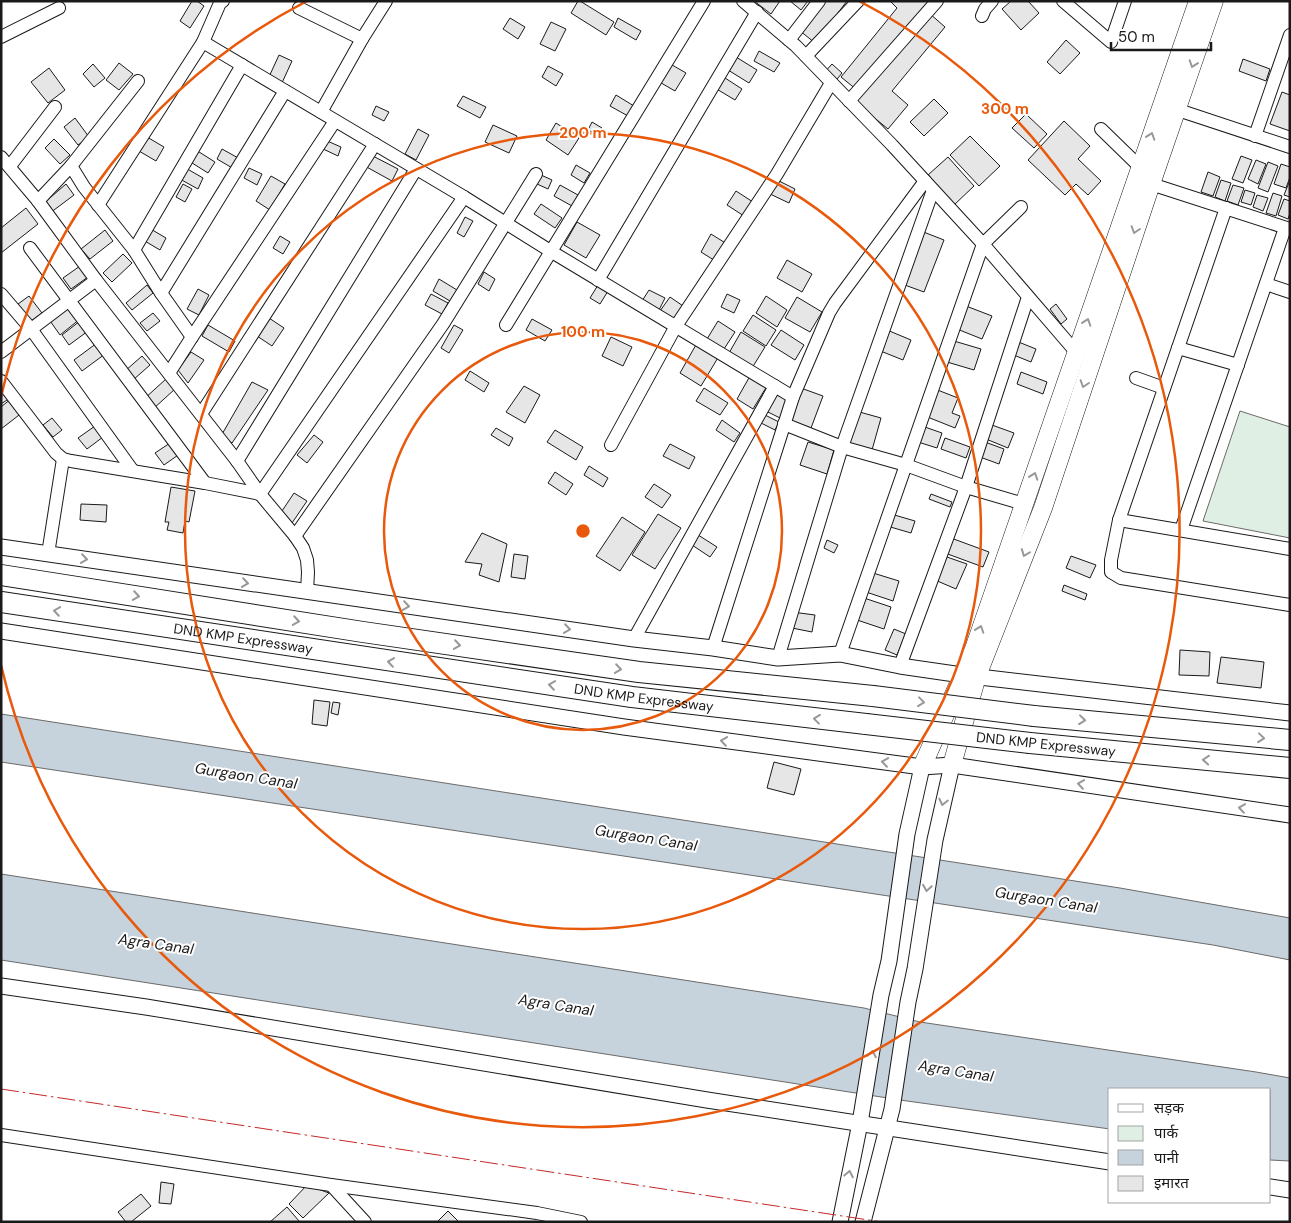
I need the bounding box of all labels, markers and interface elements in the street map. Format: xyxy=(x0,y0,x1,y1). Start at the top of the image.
scale bar xyxy=(1111,20,1211,52)
text: 50 m xyxy=(1118,27,1155,47)
one-way arrow xyxy=(1189,59,1199,68)
text: 300 m xyxy=(981,99,1029,119)
text: 200 m xyxy=(559,123,607,143)
one-way arrow xyxy=(1145,132,1155,140)
one-way arrow xyxy=(1131,225,1141,233)
one-way arrow xyxy=(1081,319,1091,327)
text: 100 m xyxy=(561,322,605,342)
one-way arrow xyxy=(1080,379,1090,388)
one-way arrow xyxy=(1028,472,1038,481)
centre of rings xyxy=(574,522,592,540)
one-way arrow xyxy=(1021,548,1032,557)
one-way arrow xyxy=(80,554,88,564)
one-way arrow xyxy=(241,577,249,588)
one-way arrow xyxy=(132,590,140,601)
one-way arrow xyxy=(401,600,410,610)
one-way arrow xyxy=(53,606,62,616)
one-way arrow xyxy=(292,616,301,626)
street label: DND KMP Expressway xyxy=(172,619,314,658)
one-way arrow xyxy=(563,623,571,634)
one-way arrow xyxy=(975,626,985,634)
one-way arrow xyxy=(453,640,461,650)
one-way arrow xyxy=(387,657,395,667)
one-way arrow xyxy=(614,663,622,674)
street label: DND KMP Expressway xyxy=(573,679,715,715)
one-way arrow xyxy=(547,681,556,691)
one-way arrow xyxy=(918,696,926,707)
one-way arrow xyxy=(813,714,821,725)
one-way arrow xyxy=(1078,715,1086,726)
street label: DND KMP Expressway xyxy=(975,728,1117,760)
one-way arrow xyxy=(1258,732,1266,743)
one-way arrow xyxy=(720,736,728,746)
one-way arrow xyxy=(1202,755,1210,766)
water label: Gurgaon Canal xyxy=(193,758,299,794)
one-way arrow xyxy=(881,758,890,768)
one-way arrow xyxy=(1076,779,1084,790)
one-way arrow xyxy=(938,798,949,807)
one-way arrow xyxy=(1237,803,1246,813)
water label: Gurgaon Canal xyxy=(593,820,699,856)
water label: Gurgaon Canal xyxy=(993,882,1099,918)
one-way arrow xyxy=(923,884,933,893)
water label: Agra Canal xyxy=(116,929,195,959)
water label: Agra Canal xyxy=(516,989,596,1021)
one-way arrow xyxy=(866,1050,876,1059)
water label: Agra Canal xyxy=(916,1055,996,1087)
legend xyxy=(1108,1088,1271,1203)
text: सड़क xyxy=(1154,1098,1184,1118)
text: पार्क xyxy=(1154,1123,1178,1143)
text: पानी xyxy=(1154,1148,1180,1168)
one-way arrow xyxy=(844,1170,854,1178)
text: इमारत xyxy=(1154,1173,1189,1193)

